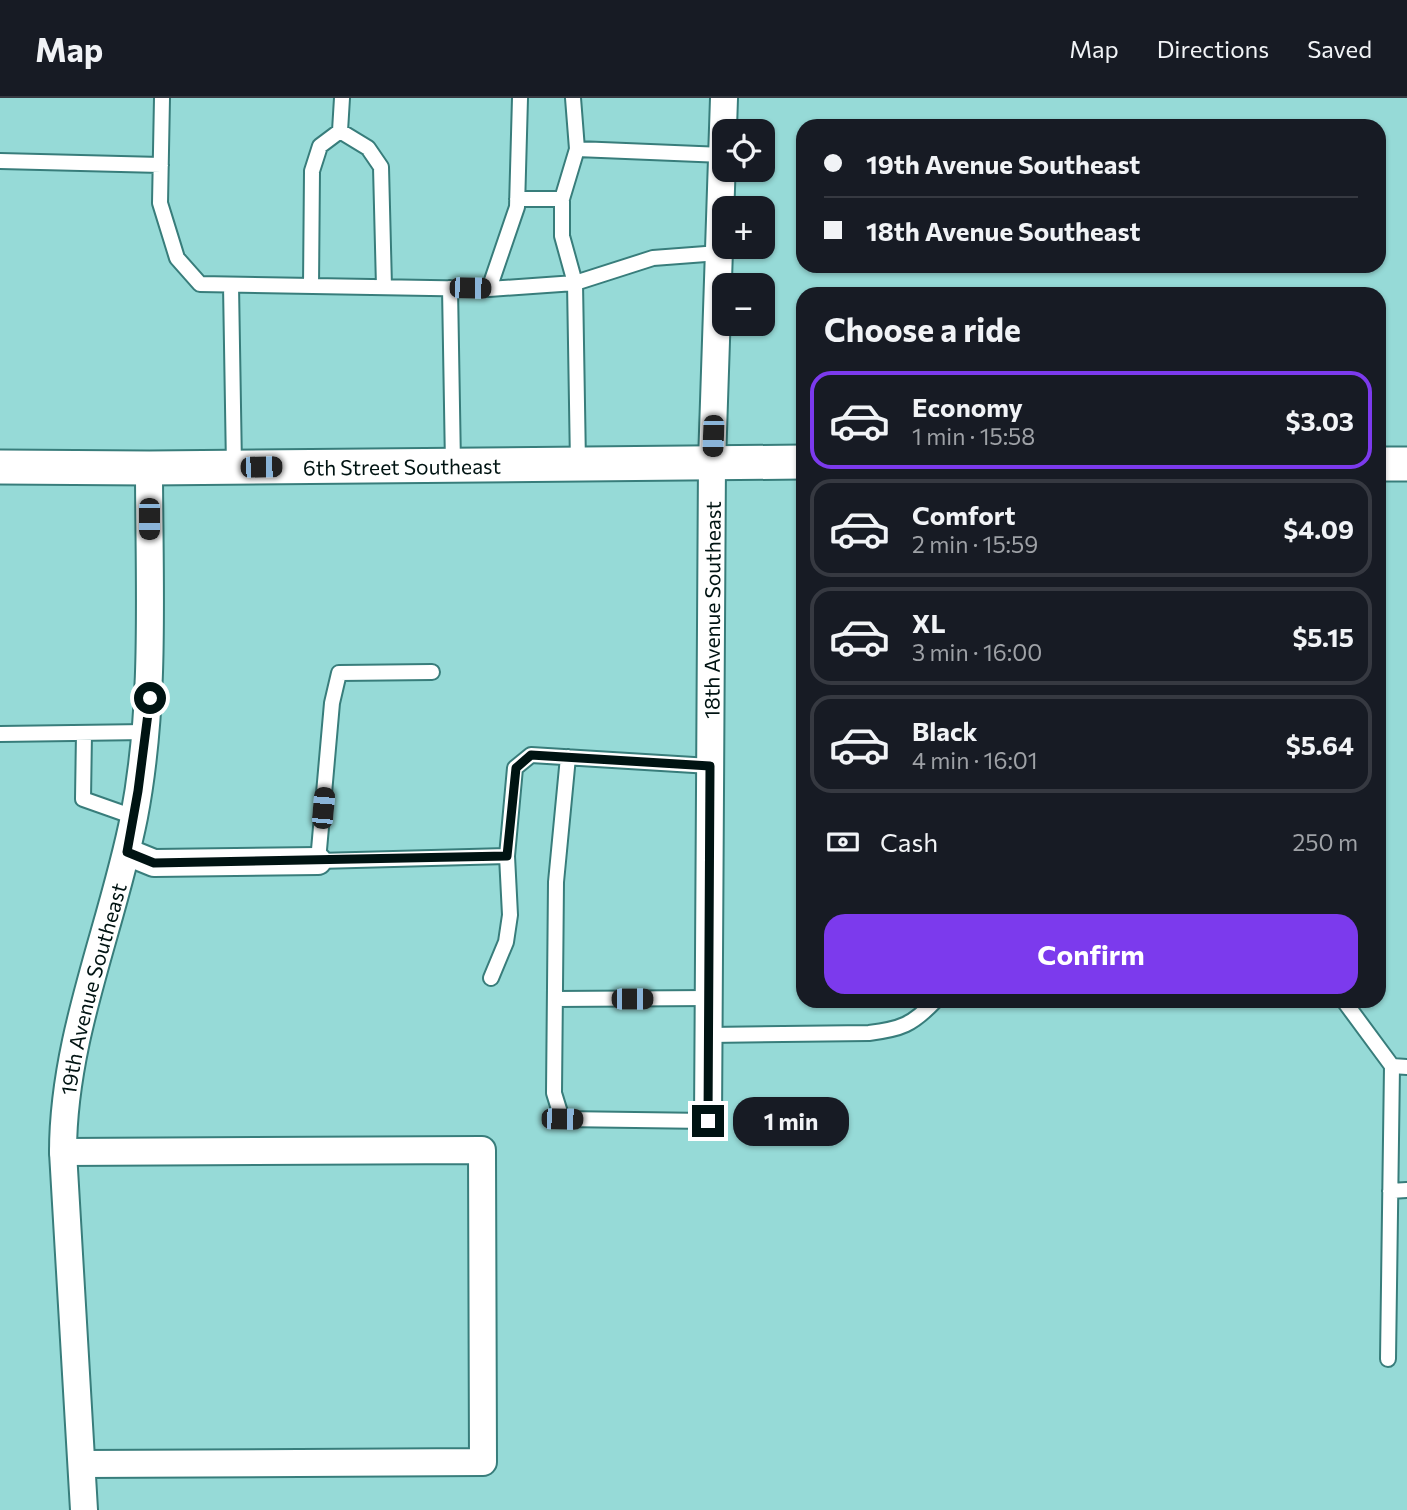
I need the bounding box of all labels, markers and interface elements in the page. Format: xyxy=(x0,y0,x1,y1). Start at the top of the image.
text: Map xyxy=(35,28,103,69)
text: Map xyxy=(1069,34,1119,63)
text: Directions xyxy=(1157,34,1269,63)
text: Saved xyxy=(1307,34,1372,63)
map controls xyxy=(712,119,775,336)
button: locate xyxy=(712,119,775,182)
text: 19th Avenue Southeast xyxy=(866,148,1140,179)
button: + xyxy=(712,196,775,259)
text: 18th Avenue Southeast xyxy=(866,215,1140,246)
button: − xyxy=(712,273,775,336)
car xyxy=(449,277,492,299)
text: Choose a ride xyxy=(824,309,1021,349)
icon: car xyxy=(828,389,891,452)
text: Economy xyxy=(912,391,1023,422)
text: $3.03 xyxy=(1285,405,1354,436)
car xyxy=(702,415,725,457)
text: 1 min · 15:58 xyxy=(912,422,1035,450)
street label: 6th Street Southeast xyxy=(303,452,501,479)
car xyxy=(240,456,283,478)
icon: car xyxy=(828,497,891,560)
car xyxy=(139,498,160,540)
text: Comfort xyxy=(912,499,1015,530)
street label: 18th Avenue Southeast xyxy=(698,501,724,719)
text: $4.09 xyxy=(1283,513,1354,544)
text: 2 min · 15:59 xyxy=(912,530,1038,558)
icon: car xyxy=(828,605,891,668)
text: XL xyxy=(912,607,946,638)
text: $5.15 xyxy=(1292,621,1354,652)
text: 3 min · 16:00 xyxy=(912,638,1042,666)
route start xyxy=(134,682,166,714)
icon: car xyxy=(828,713,891,776)
text: Black xyxy=(912,715,978,746)
text: $5.64 xyxy=(1286,729,1354,760)
text: 4 min · 16:01 xyxy=(912,746,1038,774)
car xyxy=(311,786,336,830)
icon: cash xyxy=(824,823,862,861)
text: Cash xyxy=(880,826,938,857)
text: 250 m xyxy=(1293,828,1358,856)
street label: 19th Avenue Southeast xyxy=(54,880,130,1096)
button: Confirm xyxy=(824,914,1358,994)
car xyxy=(612,989,654,1010)
callout: 1 min xyxy=(732,1096,848,1146)
route end xyxy=(692,1105,724,1137)
text: 1 min xyxy=(764,1107,818,1135)
car xyxy=(541,1108,584,1130)

